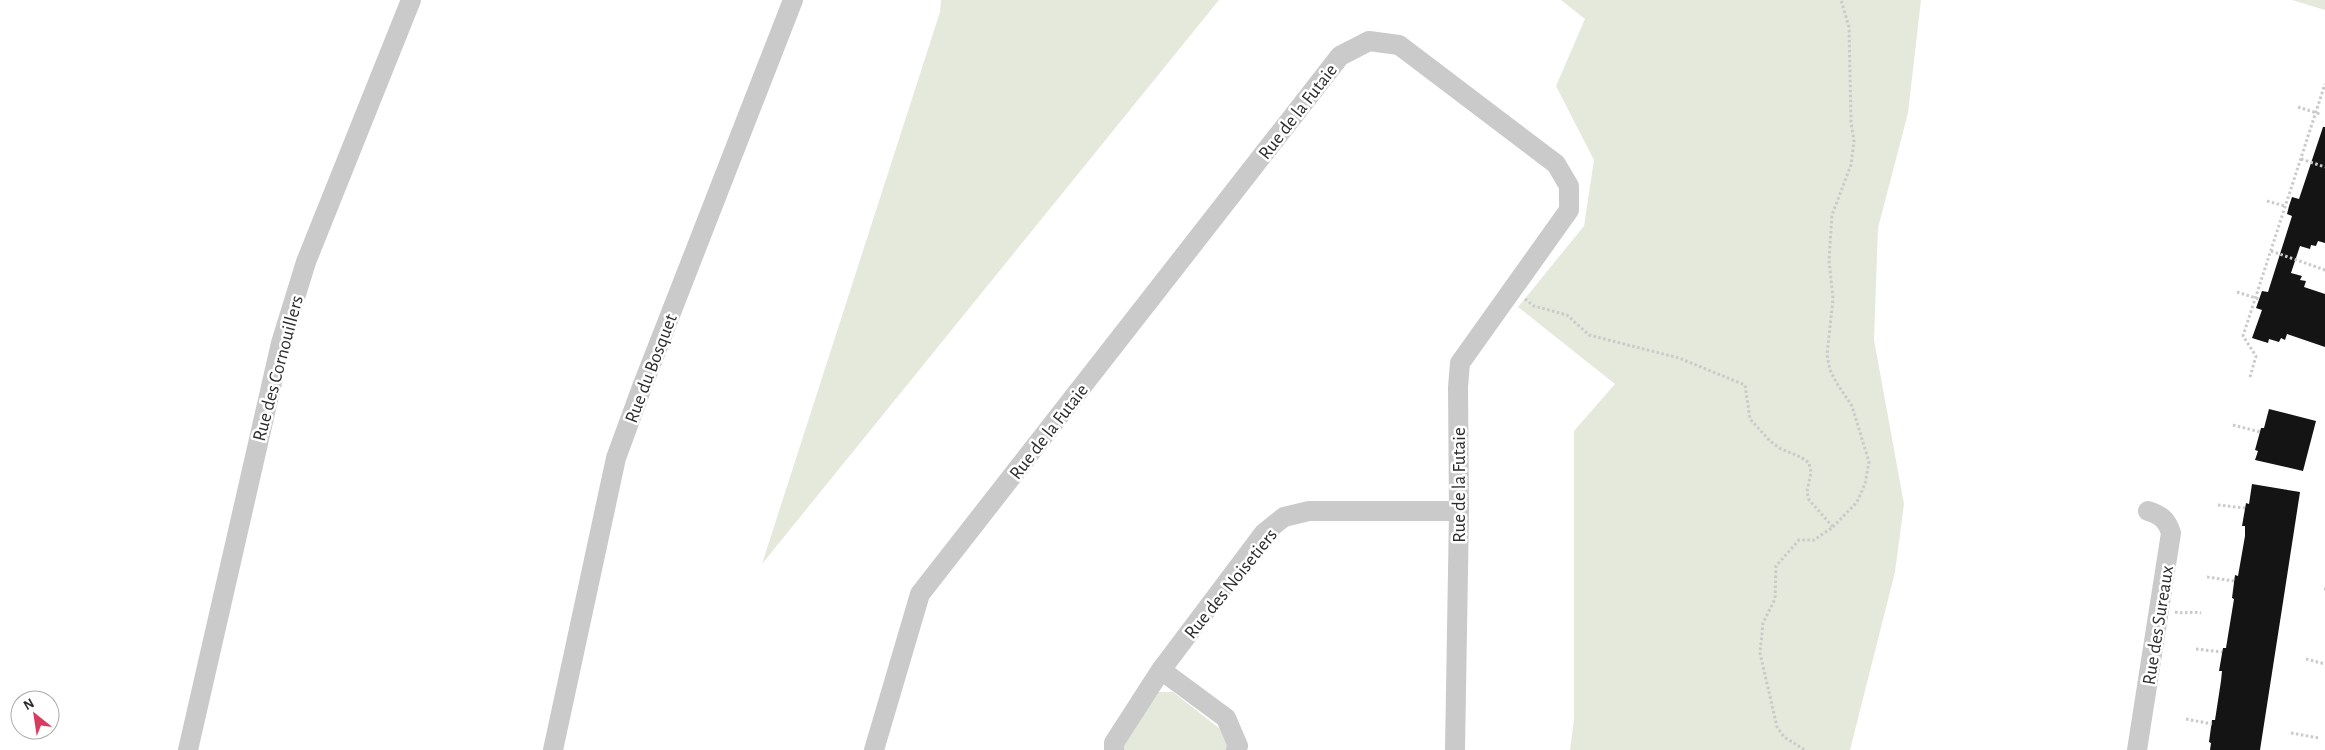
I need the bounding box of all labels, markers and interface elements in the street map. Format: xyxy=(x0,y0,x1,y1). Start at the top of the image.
street label: Rue de la Futaie xyxy=(1255,61,1341,163)
street label: Rue des Cornouillers xyxy=(250,293,307,443)
street label: Rue du Bosquet xyxy=(622,311,681,426)
street label: Rue de la Futaie xyxy=(1006,381,1092,483)
street label: Rue de la Futaie xyxy=(1450,427,1469,543)
street label: Rue des Noisetiers xyxy=(1181,525,1281,643)
street label: Rue des Sureaux xyxy=(2140,564,2177,686)
north arrow xyxy=(10,690,60,740)
text: N xyxy=(21,696,37,713)

